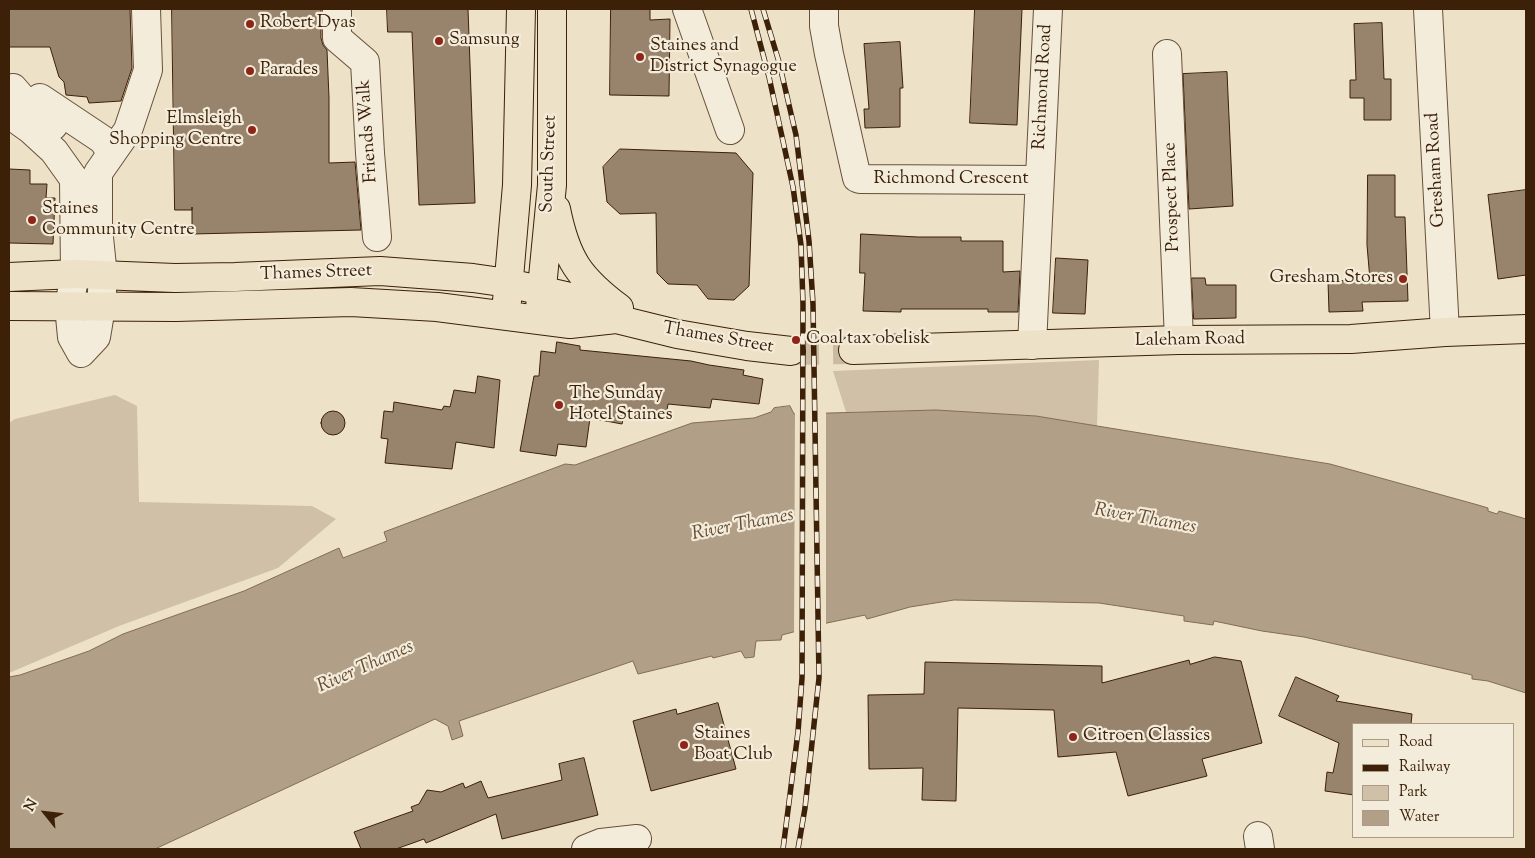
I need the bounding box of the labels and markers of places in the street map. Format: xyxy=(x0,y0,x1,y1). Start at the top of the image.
place label: Robert Dyas xyxy=(260,13,356,35)
marker: Robert Dyas xyxy=(244,18,256,30)
place label: Samsung xyxy=(449,30,520,52)
marker: Samsung xyxy=(433,35,445,47)
place label: Staines and District Synagogue xyxy=(650,36,797,78)
marker: Staines and District Synagogue xyxy=(634,51,646,63)
place label: Parades xyxy=(260,60,318,82)
marker: Parades xyxy=(244,65,256,77)
place label: Elmsleigh Shopping Centre xyxy=(109,109,242,152)
marker: Elmsleigh Shopping Centre xyxy=(246,124,258,136)
place label: Staines Community Centre xyxy=(42,199,195,242)
marker: Staines Community Centre xyxy=(26,214,38,226)
place label: Gresham Stores xyxy=(1270,268,1393,290)
marker: Gresham Stores xyxy=(1397,273,1409,285)
place label: Coal tax obelisk xyxy=(806,329,930,351)
marker: Coal tax obelisk xyxy=(790,334,802,346)
place label: The Sunday Hotel Staines xyxy=(569,384,673,426)
marker: The Sunday Hotel Staines xyxy=(553,399,565,411)
place label: Staines Boat Club xyxy=(694,724,773,766)
place label: Citroen Classics xyxy=(1083,726,1210,748)
marker: Citroen Classics xyxy=(1067,731,1079,743)
marker: Staines Boat Club xyxy=(678,739,690,751)

